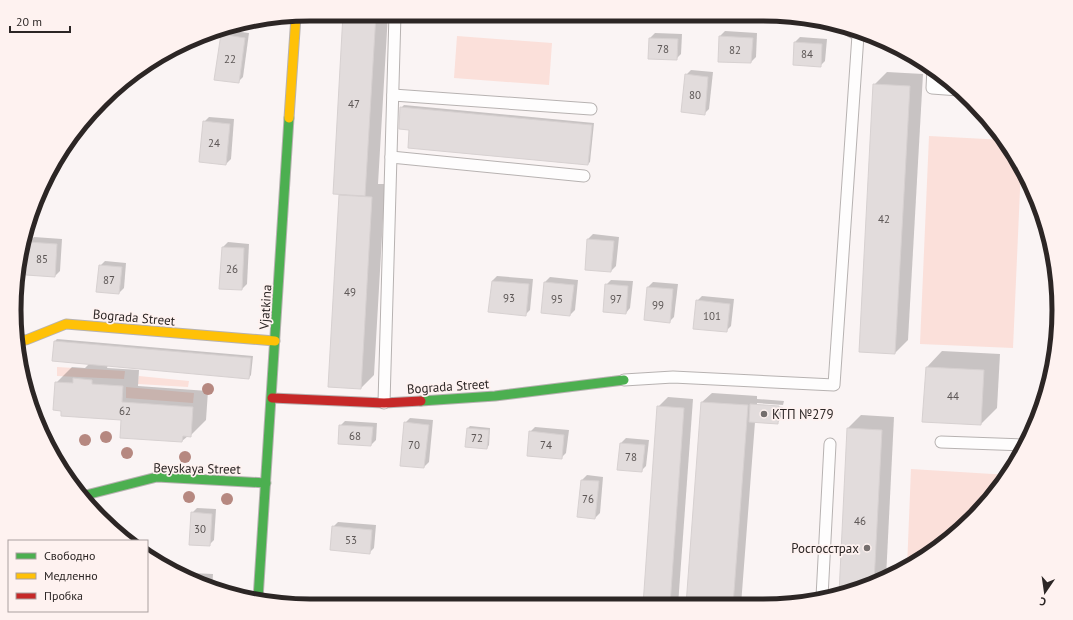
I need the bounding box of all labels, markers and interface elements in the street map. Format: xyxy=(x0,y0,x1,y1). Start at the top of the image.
scale bar xyxy=(10,8,70,34)
text: 20 m xyxy=(16,14,42,29)
house number: 78 xyxy=(657,42,669,56)
house number: 82 xyxy=(729,43,741,57)
house number: 84 xyxy=(801,47,813,61)
house number: 22 xyxy=(224,52,236,66)
house number: 80 xyxy=(689,88,701,102)
house number: 47 xyxy=(348,97,360,111)
house number: 24 xyxy=(208,136,220,150)
house number: 42 xyxy=(878,212,890,226)
house number: 85 xyxy=(36,252,48,266)
house number: 26 xyxy=(226,262,238,276)
house number: 87 xyxy=(103,273,115,287)
street label: Vjatkina xyxy=(255,284,276,331)
house number: 49 xyxy=(344,285,356,299)
house number: 93 xyxy=(503,291,515,305)
house number: 95 xyxy=(551,292,563,306)
house number: 97 xyxy=(610,292,622,306)
house number: 99 xyxy=(652,298,664,312)
street label: Bograda Street xyxy=(92,305,176,330)
house number: 101 xyxy=(703,309,721,323)
street label: Bograda Street xyxy=(406,375,490,398)
house number: 44 xyxy=(947,389,959,403)
house number: 62 xyxy=(119,404,131,418)
place label: КТП №279 xyxy=(772,406,834,423)
marker: КТП №279 xyxy=(759,409,769,419)
house number: 68 xyxy=(349,429,361,443)
house number: 72 xyxy=(471,431,483,445)
house number: 70 xyxy=(408,438,420,452)
house number: 74 xyxy=(540,438,552,452)
house number: 78 xyxy=(625,450,637,464)
street label: Beyskaya Street xyxy=(153,459,241,478)
house number: 76 xyxy=(582,492,594,506)
house number: 46 xyxy=(854,514,866,528)
house number: 30 xyxy=(194,522,206,536)
house number: 53 xyxy=(345,533,357,547)
legend xyxy=(8,540,148,612)
place label: Росгосстрах xyxy=(791,540,859,557)
marker: Росгосстрах xyxy=(862,543,872,553)
text: Свободно xyxy=(44,548,95,563)
text: Медленно xyxy=(44,568,98,583)
north arrow xyxy=(1025,572,1065,612)
text: Пробка xyxy=(44,588,83,603)
text: С xyxy=(1038,594,1047,609)

